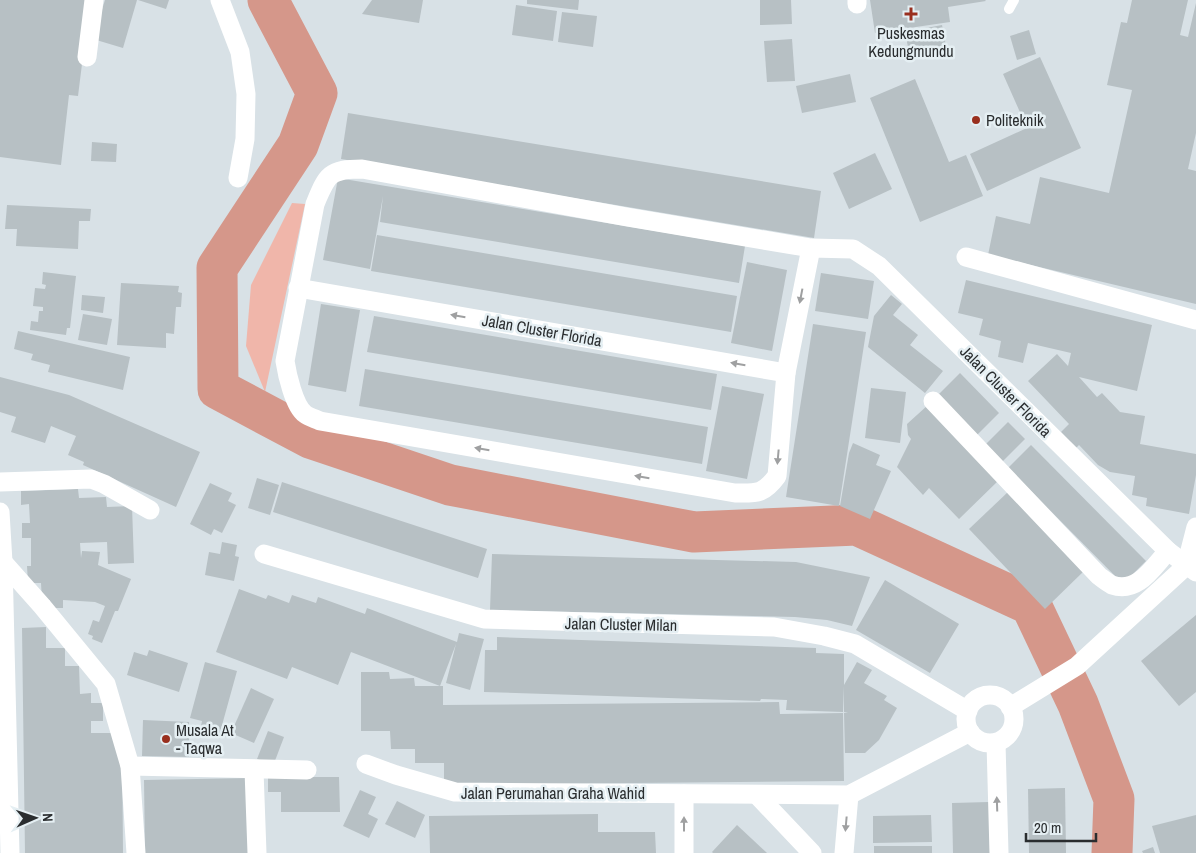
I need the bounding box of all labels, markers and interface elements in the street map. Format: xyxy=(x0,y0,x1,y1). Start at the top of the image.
marker: Puskesmas Kedungmundu xyxy=(904,7,918,21)
place label: Puskesmas Kedungmundu xyxy=(868,22,954,62)
place label: Politeknik xyxy=(986,109,1044,131)
marker: Politeknik xyxy=(970,114,982,126)
one-way arrow xyxy=(797,288,805,304)
street label: Jalan Cluster Florida xyxy=(480,309,604,351)
one-way arrow xyxy=(449,311,465,319)
street label: Jalan Cluster Florida xyxy=(955,340,1057,442)
one-way arrow xyxy=(730,360,746,368)
one-way arrow xyxy=(474,444,490,452)
one-way arrow xyxy=(774,449,782,465)
one-way arrow xyxy=(634,472,650,480)
street label: Jalan Cluster Milan xyxy=(565,612,677,636)
place label: Musala At - Taqwa xyxy=(176,719,234,759)
marker: Musala At - Taqwa xyxy=(160,733,172,745)
street label: Jalan Perumahan Graha Wahid xyxy=(461,782,645,804)
north arrow xyxy=(10,793,60,843)
one-way arrow xyxy=(993,796,1001,812)
scale bar xyxy=(1026,810,1096,842)
text: N xyxy=(39,813,57,822)
one-way arrow xyxy=(680,815,688,831)
one-way arrow xyxy=(842,816,850,832)
text: 20 m xyxy=(1034,817,1061,838)

